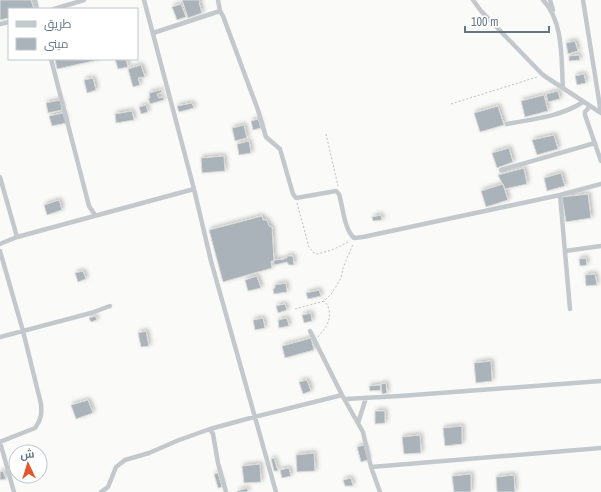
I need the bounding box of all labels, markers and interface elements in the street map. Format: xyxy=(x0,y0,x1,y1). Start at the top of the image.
legend xyxy=(8,8,138,60)
scale bar xyxy=(465,8,549,34)
text: 100 m xyxy=(471,14,498,30)
text: طريق xyxy=(44,16,72,32)
text: مبنى xyxy=(44,36,69,52)
north arrow xyxy=(8,444,48,484)
text: ش xyxy=(20,447,35,461)

